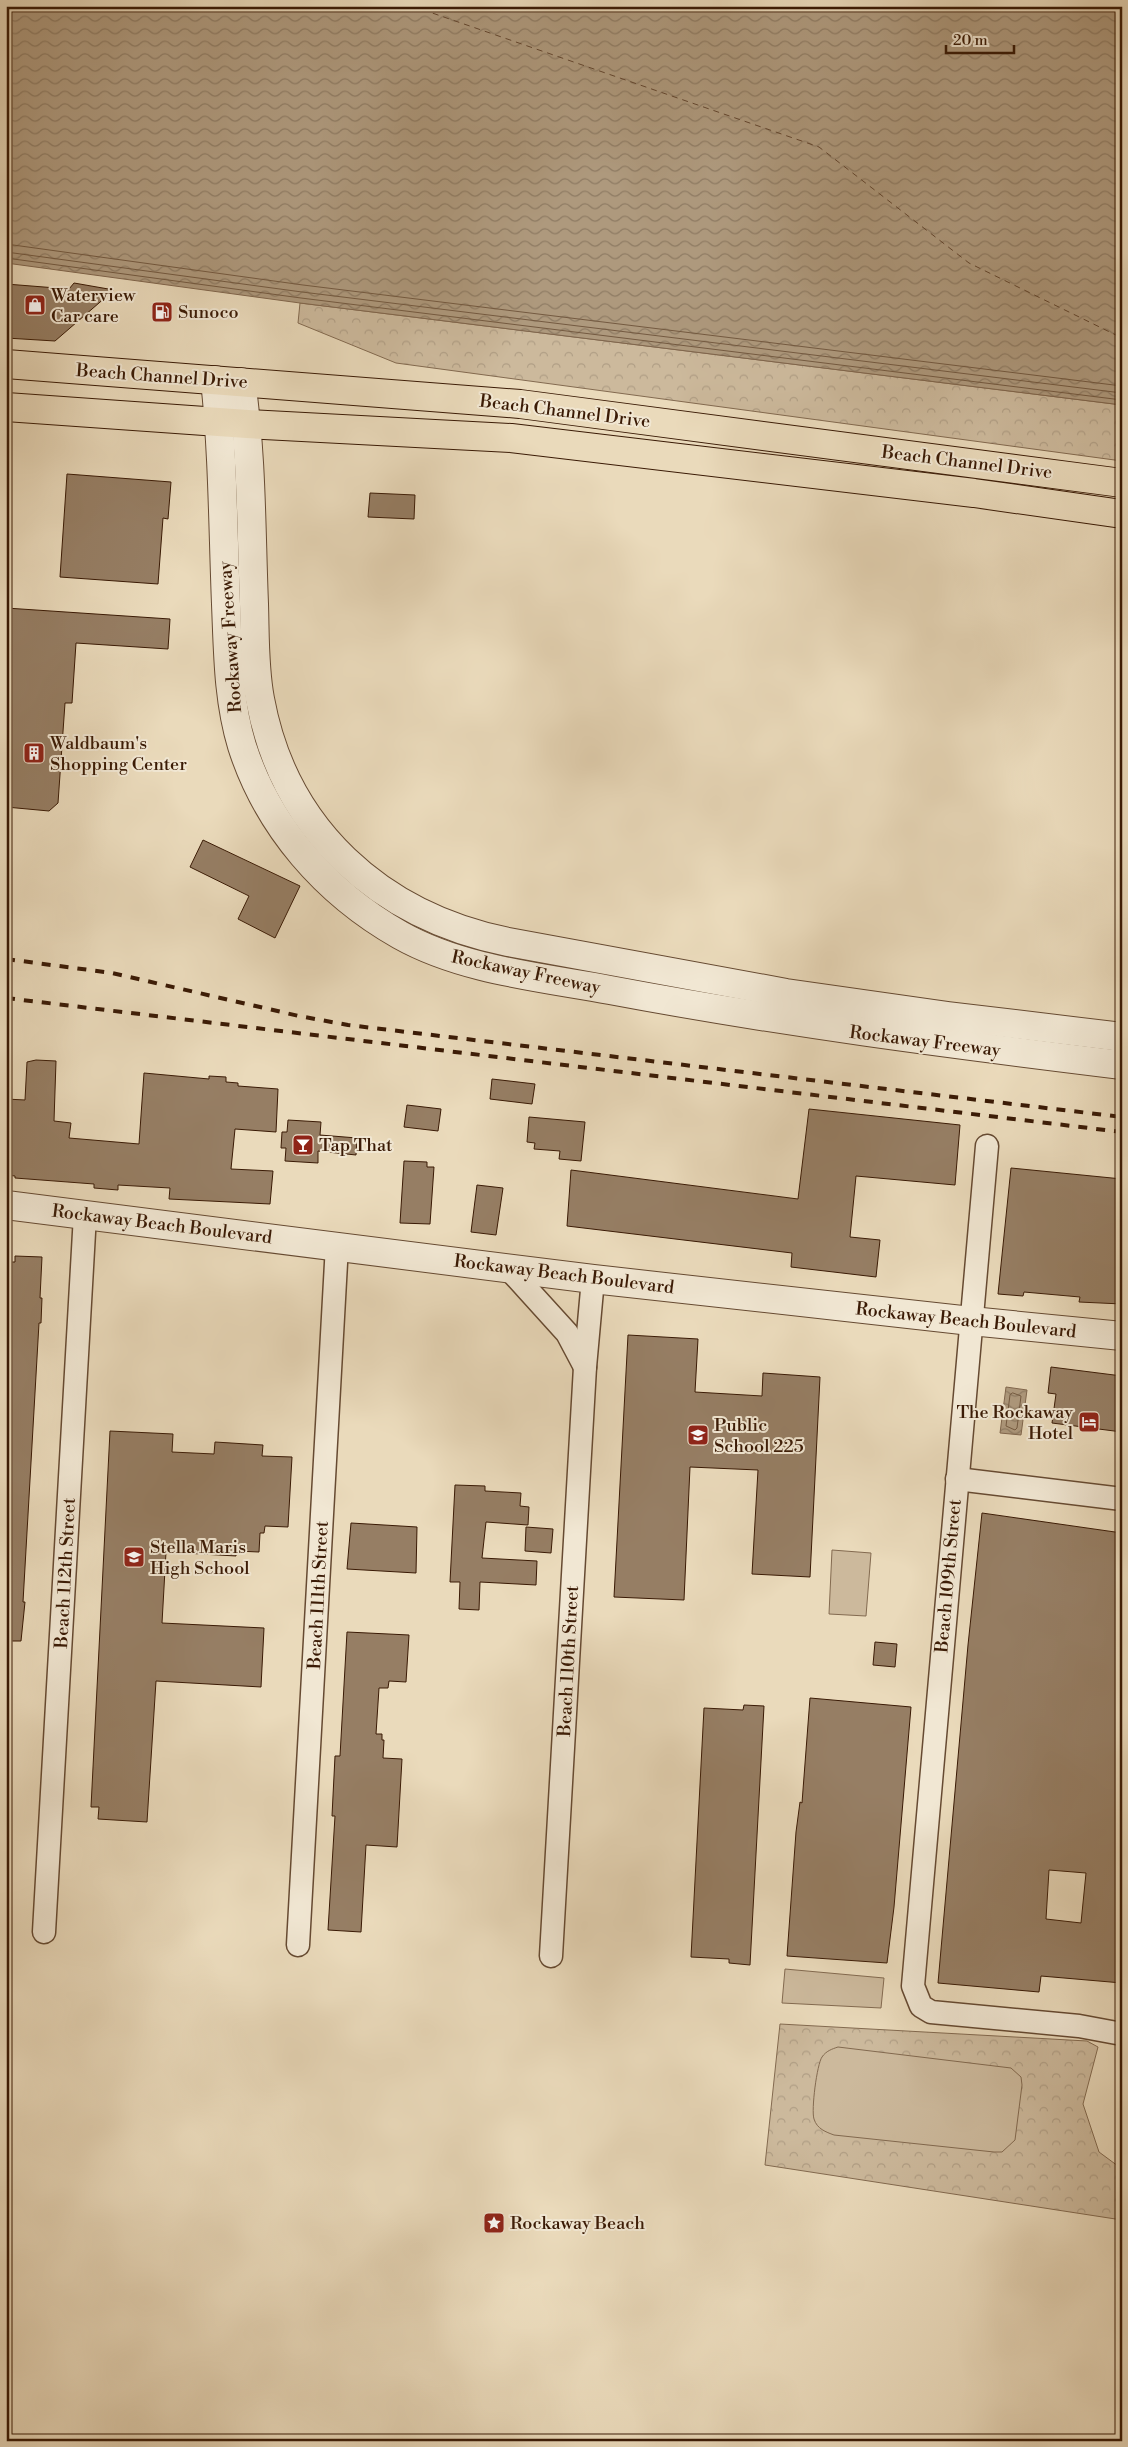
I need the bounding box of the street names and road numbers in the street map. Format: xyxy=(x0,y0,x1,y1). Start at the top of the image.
street label: Beach Channel Drive xyxy=(74,359,248,394)
street label: Beach Channel Drive xyxy=(477,389,652,433)
street label: Beach Channel Drive xyxy=(879,440,1054,484)
street label: Rockaway Freeway xyxy=(214,560,247,714)
street label: Rockaway Freeway xyxy=(449,945,603,1000)
street label: Rockaway Freeway xyxy=(848,1021,1002,1062)
street label: Rockaway Beach Boulevard xyxy=(50,1200,274,1250)
street label: Rockaway Beach Boulevard xyxy=(452,1250,676,1300)
street label: Rockaway Beach Boulevard xyxy=(854,1297,1078,1344)
street label: Beach 112th Street xyxy=(50,1496,81,1650)
street label: Beach 109th Street xyxy=(930,1498,967,1655)
street label: Beach 111th Street xyxy=(303,1520,334,1671)
street label: Beach 110th Street xyxy=(553,1584,584,1738)

